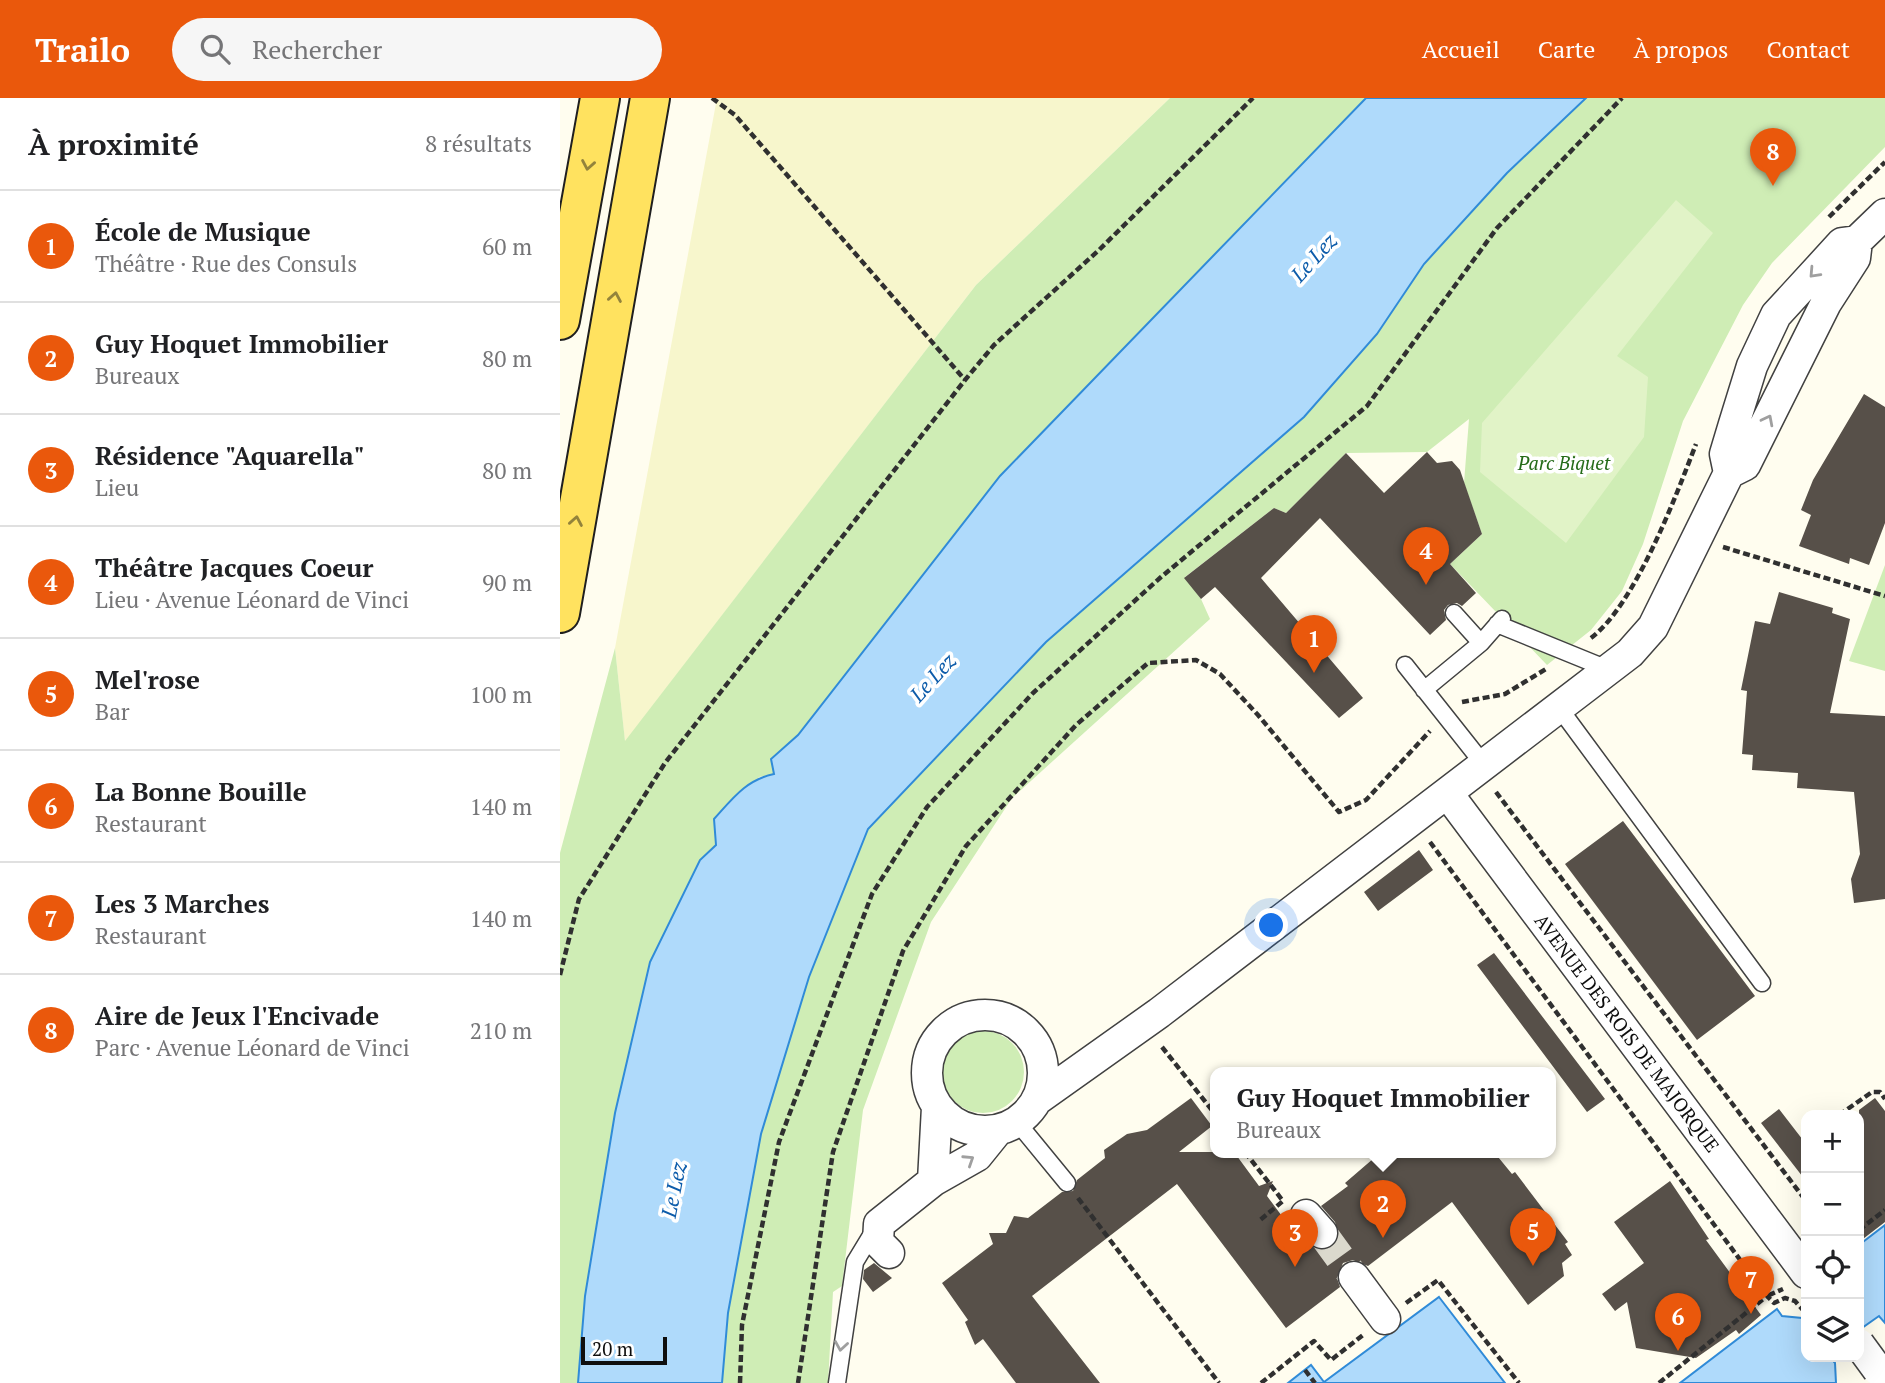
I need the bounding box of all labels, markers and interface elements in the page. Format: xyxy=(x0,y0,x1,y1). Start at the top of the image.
search box xyxy=(172,18,662,81)
text: Trailo xyxy=(35,28,130,71)
icon: search xyxy=(196,30,234,68)
text: Rechercher xyxy=(252,32,382,66)
text: Accueil xyxy=(1422,33,1500,65)
text: Carte xyxy=(1538,33,1595,65)
text: À propos xyxy=(1633,33,1729,65)
text: Contact xyxy=(1767,33,1850,65)
text: À proximité xyxy=(28,124,199,164)
text: 8 résultats xyxy=(425,128,532,159)
pin: 8 xyxy=(1750,128,1796,186)
one-way arrow xyxy=(581,159,596,171)
text: École de Musique xyxy=(95,214,311,248)
water label: Le Lez xyxy=(1283,227,1343,288)
text: 1 xyxy=(45,231,58,262)
text: 60 m xyxy=(482,231,532,262)
text: Théâtre · Rue des Consuls xyxy=(95,248,357,279)
one-way arrow xyxy=(1810,265,1822,278)
one-way arrow xyxy=(606,291,621,303)
text: Guy Hoquet Immobilier xyxy=(95,326,388,360)
text: 2 xyxy=(45,343,58,374)
text: 80 m xyxy=(482,343,532,374)
text: Bureaux xyxy=(95,360,180,391)
one-way arrow xyxy=(1759,415,1773,427)
text: Résidence "Aquarella" xyxy=(95,438,365,472)
park label: Parc Biquet xyxy=(1517,450,1611,475)
text: 3 xyxy=(45,455,58,486)
text: 80 m xyxy=(482,455,532,486)
text: Lieu xyxy=(95,472,139,503)
one-way arrow xyxy=(568,516,583,527)
pin: 4 xyxy=(1403,527,1449,585)
text: Théâtre Jacques Coeur xyxy=(95,550,374,584)
text: 4 xyxy=(45,567,58,598)
text: 90 m xyxy=(482,567,532,598)
text: Lieu · Avenue Léonard de Vinci xyxy=(95,584,409,615)
pin: 1 xyxy=(1291,615,1337,673)
water label: Le Lez xyxy=(902,647,962,708)
text: Mel'rose xyxy=(95,662,200,696)
text: 5 xyxy=(45,679,58,710)
text: 100 m xyxy=(470,679,532,710)
text: Bar xyxy=(95,696,130,727)
text: La Bonne Bouille xyxy=(95,774,307,808)
text: 6 xyxy=(45,791,58,822)
text: 140 m xyxy=(470,791,532,822)
text: Restaurant xyxy=(95,808,207,839)
text: Les 3 Marches xyxy=(95,886,269,920)
text: 7 xyxy=(45,903,58,934)
text: 140 m xyxy=(470,903,532,934)
your location xyxy=(1254,908,1288,942)
street label: AVENUE DES ROIS DE MAJORQUE xyxy=(1529,908,1725,1157)
text: Restaurant xyxy=(95,920,207,951)
text: Aire de Jeux l'Encivade xyxy=(95,998,379,1032)
text: 8 xyxy=(45,1015,58,1046)
text: 210 m xyxy=(470,1015,532,1046)
text: Parc · Avenue Léonard de Vinci xyxy=(95,1032,410,1063)
popup xyxy=(1210,1067,1556,1158)
text: Guy Hoquet Immobilier xyxy=(1236,1080,1530,1114)
map controls xyxy=(1801,1110,1864,1362)
button: + xyxy=(1801,1110,1864,1173)
text: Bureaux xyxy=(1236,1114,1321,1145)
one-way arrow xyxy=(962,1155,975,1168)
water label: Le Lez xyxy=(654,1159,692,1221)
button: − xyxy=(1801,1173,1864,1236)
pin: 2 xyxy=(1360,1180,1406,1238)
pin: 5 xyxy=(1510,1208,1556,1266)
pin: 3 xyxy=(1272,1209,1318,1267)
button: locate xyxy=(1801,1236,1864,1299)
pin: 7 xyxy=(1728,1256,1774,1314)
pin: 6 xyxy=(1655,1293,1701,1351)
button: layers xyxy=(1801,1299,1864,1362)
scale bar xyxy=(581,1334,667,1366)
text: 20 m xyxy=(592,1336,633,1361)
one-way arrow xyxy=(834,1340,849,1352)

